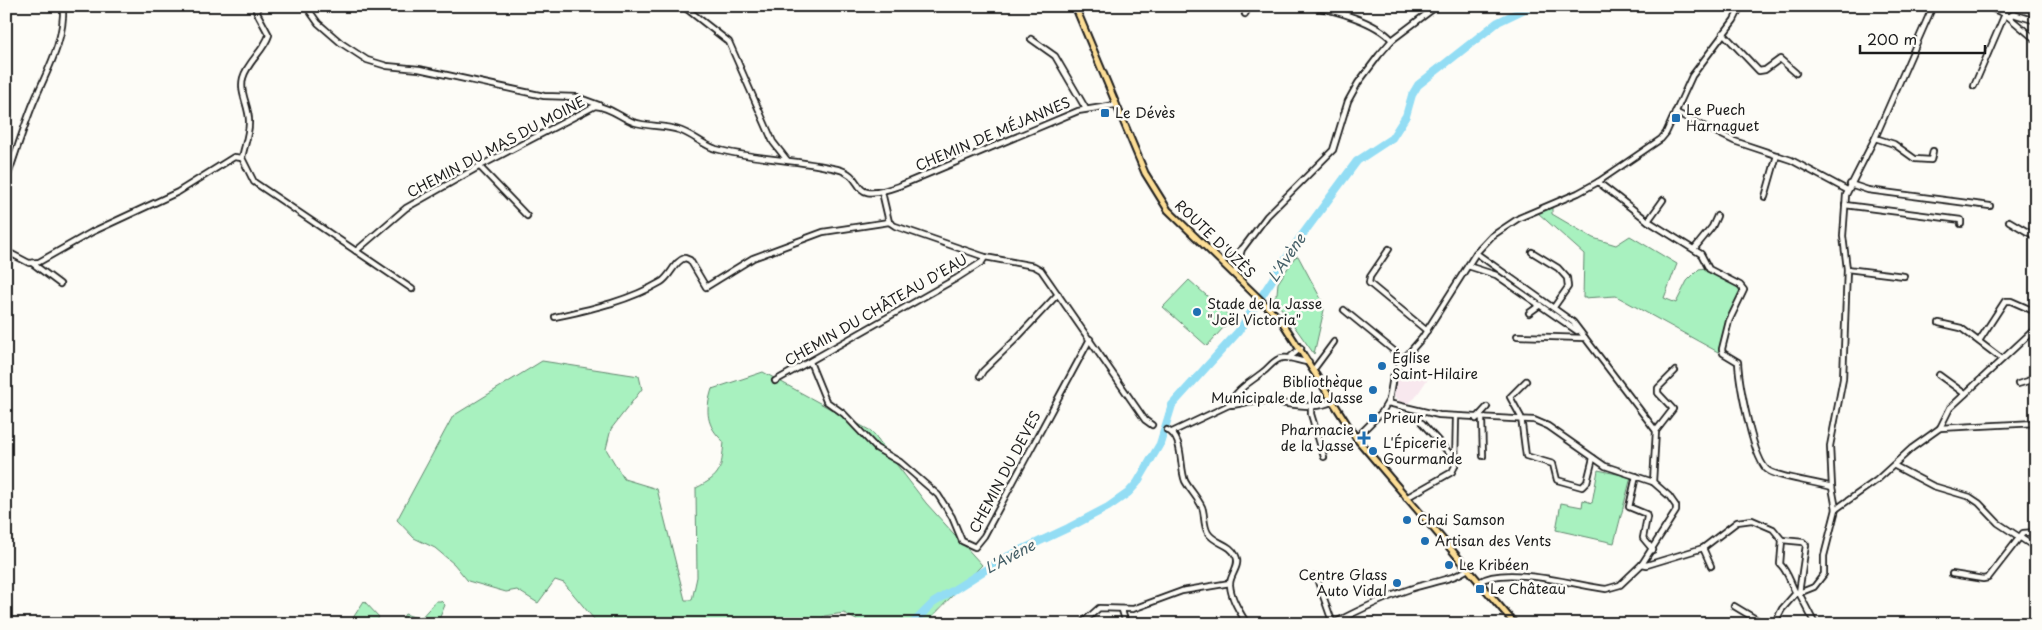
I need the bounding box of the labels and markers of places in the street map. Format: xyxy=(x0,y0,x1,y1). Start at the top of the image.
place label: Le Puech Harnaguet xyxy=(1686,99,1760,136)
place label: Le Dévès xyxy=(1115,102,1175,123)
marker: Le Dévès xyxy=(1099,107,1111,119)
marker: Le Puech Harnaguet xyxy=(1670,112,1682,124)
place label: Stade de la Jasse "Joël Victoria" xyxy=(1207,293,1322,330)
marker: Stade de la Jasse "Joël Victoria" xyxy=(1191,306,1203,318)
place label: Église Saint-Hilaire xyxy=(1392,347,1478,384)
marker: Église Saint-Hilaire xyxy=(1376,360,1388,372)
place label: Bibliothèque Municipale de la Jasse xyxy=(1211,371,1363,408)
marker: Bibliothèque Municipale de la Jasse xyxy=(1367,384,1379,396)
place label: Prieur xyxy=(1383,407,1424,428)
marker: Prieur xyxy=(1367,412,1379,424)
place label: Pharmacie de la Jasse xyxy=(1281,419,1354,456)
marker: Pharmacie de la Jasse xyxy=(1358,432,1370,444)
place label: L'Épicerie Gourmande xyxy=(1383,432,1463,469)
marker: L'Épicerie Gourmande xyxy=(1367,445,1379,457)
place label: Chai Samson xyxy=(1417,509,1505,530)
marker: Chai Samson xyxy=(1401,514,1413,526)
place label: Artisan des Vents xyxy=(1435,530,1552,551)
marker: Artisan des Vents xyxy=(1419,535,1431,547)
place label: Le Kribéen xyxy=(1459,554,1529,575)
marker: Le Kribéen xyxy=(1443,559,1455,571)
place label: Centre Glass Auto Vidal xyxy=(1299,564,1387,601)
marker: Centre Glass Auto Vidal xyxy=(1391,577,1403,589)
place label: Le Château xyxy=(1490,578,1566,599)
marker: Le Château xyxy=(1474,583,1486,595)

